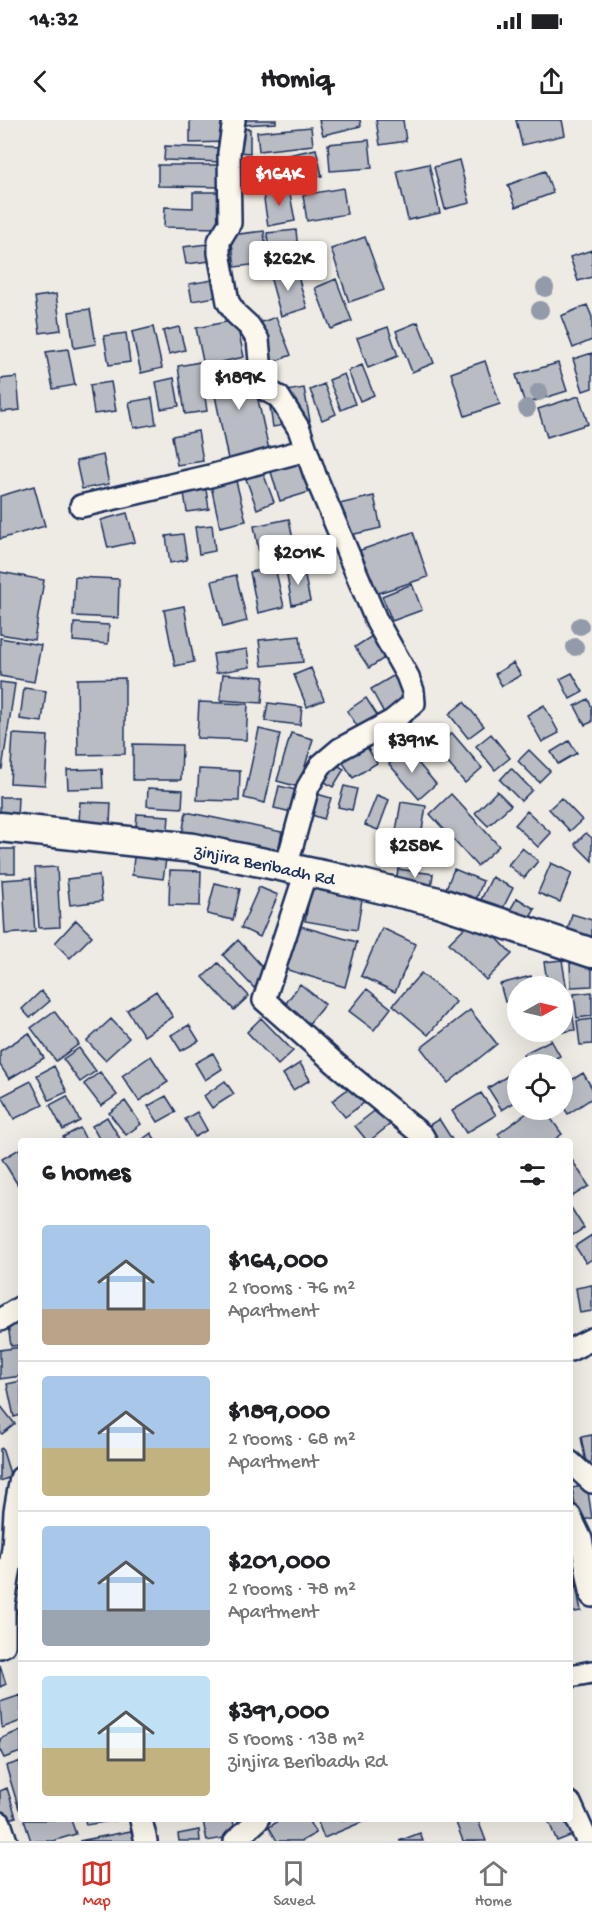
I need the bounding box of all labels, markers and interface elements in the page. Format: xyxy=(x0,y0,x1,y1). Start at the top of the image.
text: 14:32 xyxy=(30,8,78,34)
icon: back xyxy=(24,65,57,98)
text: Homiq xyxy=(261,65,331,97)
icon: share xyxy=(535,65,568,98)
pin: $164K xyxy=(237,156,321,207)
text: $164K xyxy=(255,164,303,187)
pin: $262K xyxy=(246,241,330,292)
text: $262K xyxy=(263,249,313,272)
pin: $189K xyxy=(197,360,281,411)
text: $189K xyxy=(214,368,264,391)
pin: $201K xyxy=(256,535,340,586)
text: $201K xyxy=(273,543,323,566)
pin: $391K xyxy=(370,723,454,774)
text: $391K xyxy=(388,731,436,754)
pin: $258K xyxy=(373,828,457,879)
text: $258K xyxy=(389,836,441,859)
street label: zinjira Beribadh Rd xyxy=(192,841,338,892)
north arrow xyxy=(507,976,573,1042)
map controls xyxy=(507,976,573,1120)
button: locate xyxy=(507,1054,573,1120)
icon: filters xyxy=(516,1158,549,1191)
text: 6 homes xyxy=(42,1159,130,1190)
text: $164,000 xyxy=(228,1247,328,1278)
icon: home xyxy=(90,1249,162,1321)
text: 2 rooms · 76 m² xyxy=(228,1278,355,1301)
text: Apartment xyxy=(228,1301,318,1324)
text: $189,000 xyxy=(228,1398,330,1429)
icon: home xyxy=(90,1400,162,1472)
text: 2 rooms · 68 m² xyxy=(228,1429,356,1452)
text: Apartment xyxy=(228,1452,318,1475)
text: $201,000 xyxy=(228,1548,330,1579)
icon: home xyxy=(90,1550,162,1622)
text: 2 rooms · 78 m² xyxy=(228,1579,356,1602)
text: Apartment xyxy=(228,1602,318,1625)
text: $391,000 xyxy=(228,1698,329,1729)
icon: home xyxy=(90,1700,162,1772)
text: 5 rooms · 138 m² xyxy=(228,1729,365,1752)
text: zinjira Beribadh Rd xyxy=(228,1752,387,1775)
tab: Map xyxy=(80,1857,113,1912)
tab: Saved xyxy=(273,1857,314,1912)
tab: Home xyxy=(475,1857,512,1912)

